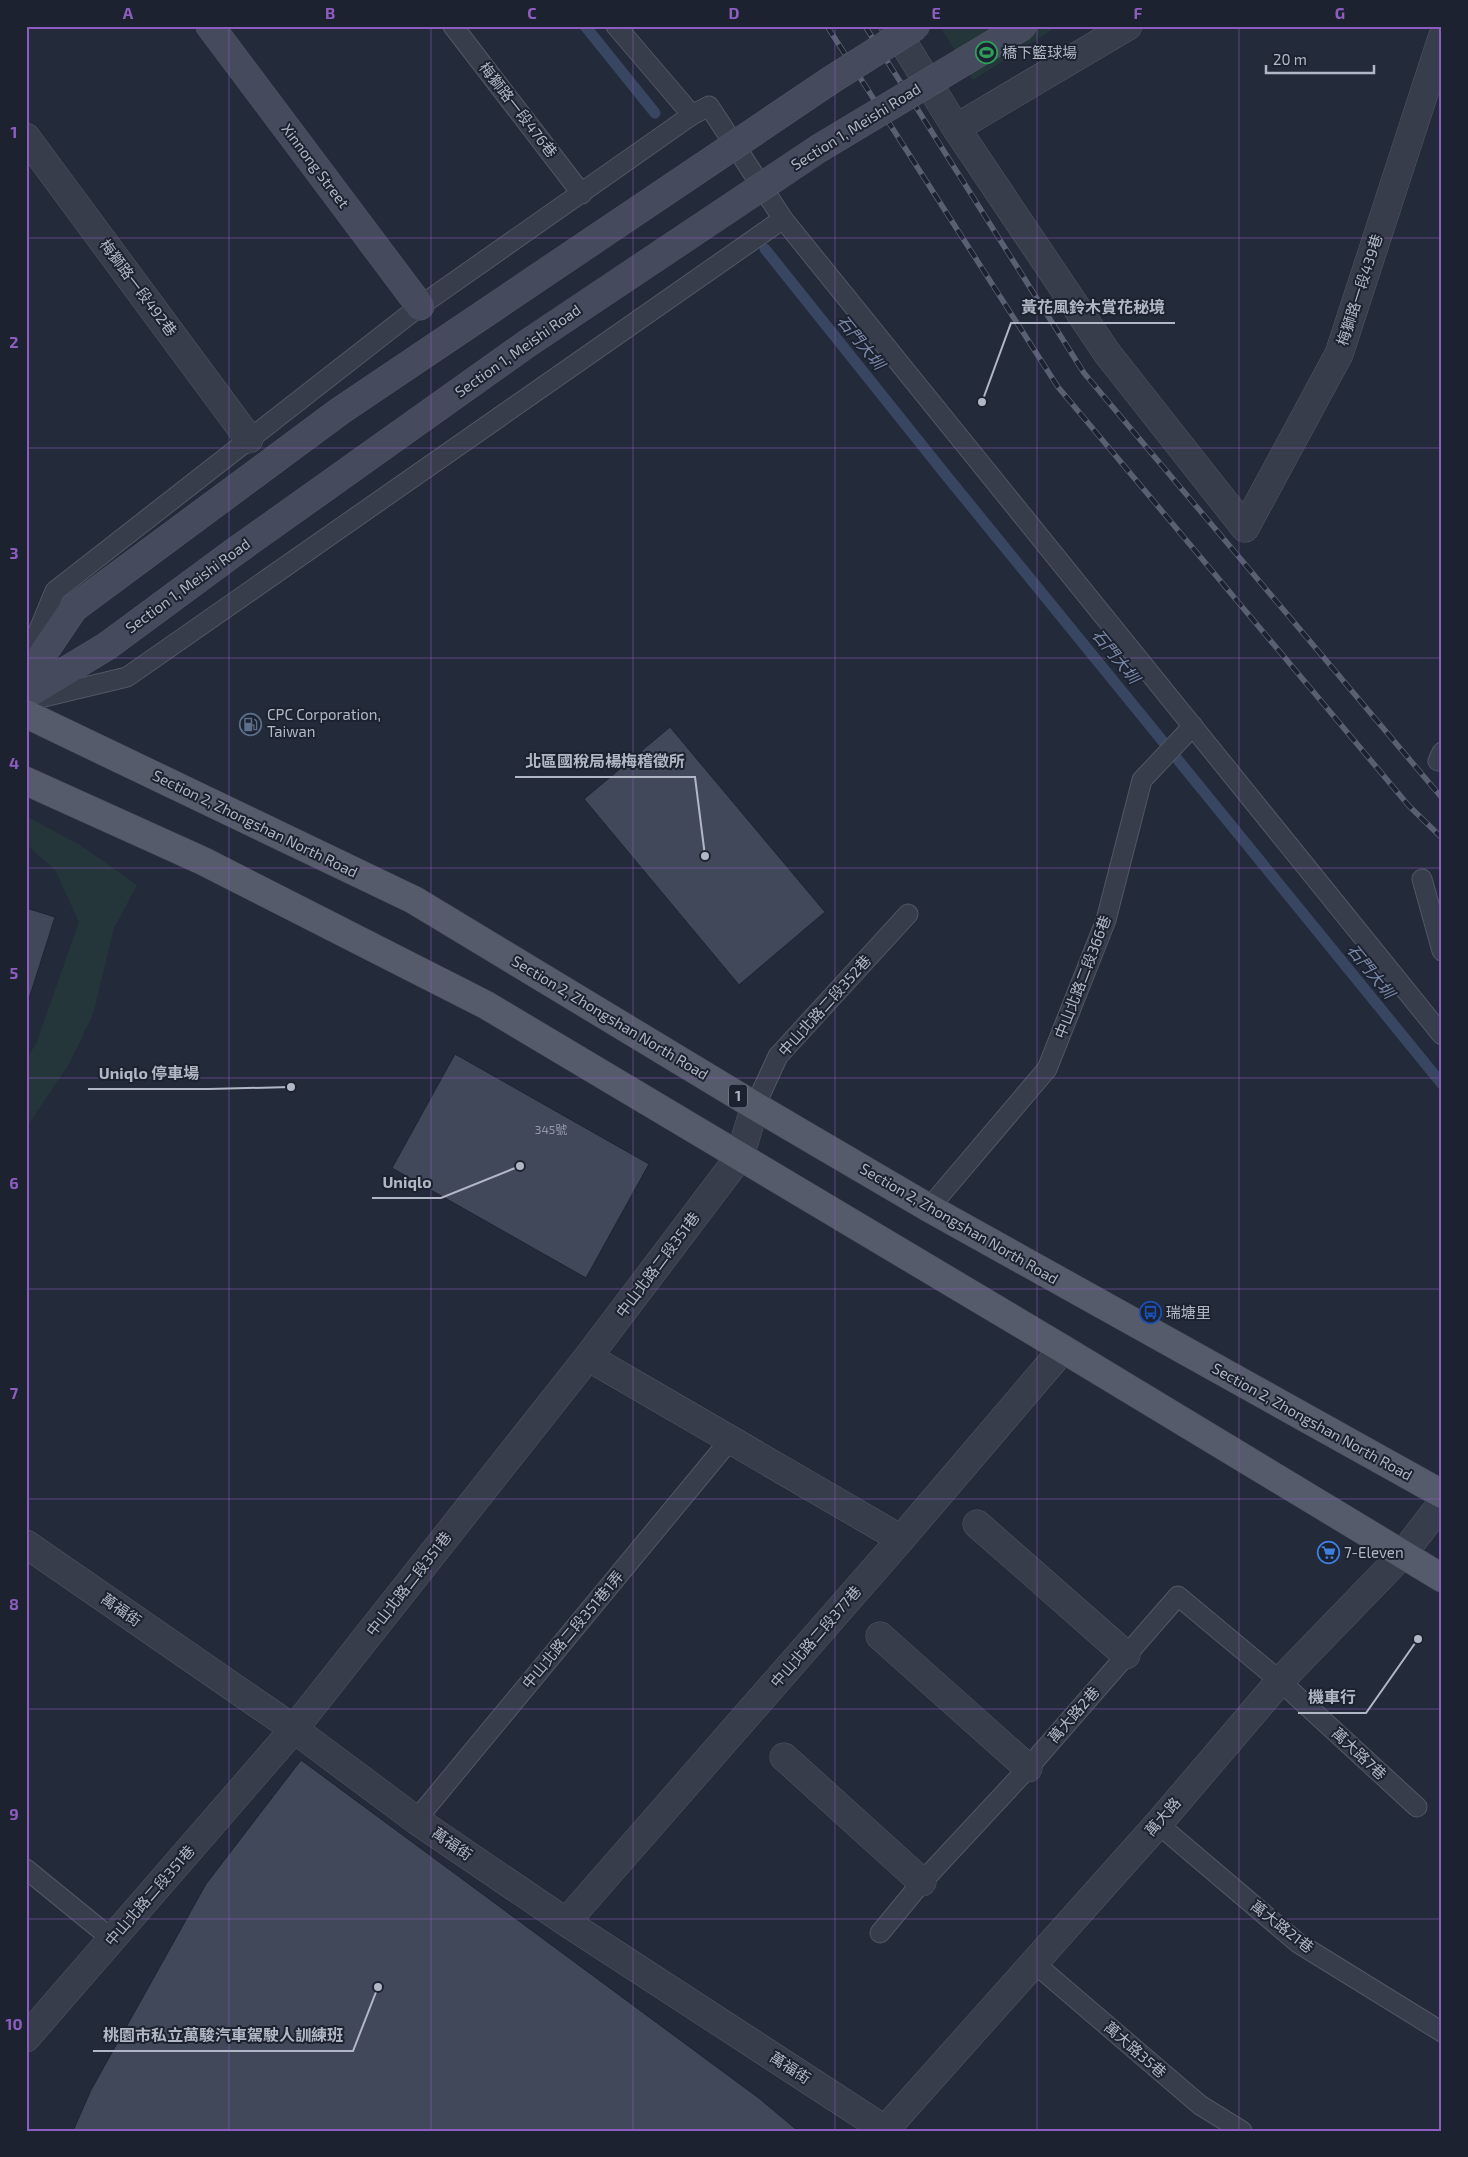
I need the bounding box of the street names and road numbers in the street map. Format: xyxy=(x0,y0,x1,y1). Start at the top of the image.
street label: 梅獅路一段476巷 xyxy=(476,58,561,160)
street label: Section 1, Meishi Road xyxy=(787,79,924,173)
street label: Xinnong Street xyxy=(278,120,354,211)
street label: 梅獅路一段439巷 xyxy=(1333,232,1386,348)
street label: 梅獅路一段492巷 xyxy=(97,236,181,339)
street label: Section 1, Meishi Road xyxy=(451,300,584,400)
street label: Section 1, Meishi Road xyxy=(122,534,253,636)
street label: Section 2, Zhongshan North Road xyxy=(150,766,361,881)
street label: 中山北路二段366巷 xyxy=(1050,912,1114,1041)
street label: Section 2, Zhongshan North Road xyxy=(509,951,712,1083)
street label: 中山北路二段352巷 xyxy=(774,951,874,1060)
road number: 1 xyxy=(729,1084,747,1108)
street label: Section 2, Zhongshan North Road xyxy=(857,1159,1062,1287)
street label: 中山北路二段351巷 xyxy=(612,1208,703,1321)
street label: Section 2, Zhongshan North Road xyxy=(1209,1358,1416,1484)
street label: 中山北路二段351巷 xyxy=(362,1528,455,1639)
street label: 中山北路二段351巷1弄 xyxy=(518,1567,627,1692)
street label: 中山北路二段377巷 xyxy=(766,1582,864,1691)
street label: 萬福街 xyxy=(98,1589,145,1629)
street label: 萬大路2巷 xyxy=(1044,1683,1102,1746)
street label: 萬大路7巷 xyxy=(1329,1724,1391,1783)
street label: 萬大路 xyxy=(1141,1793,1184,1839)
street label: 萬福街 xyxy=(429,1823,476,1863)
street label: 中山北路二段351巷 xyxy=(101,1841,198,1949)
street label: 萬大路21巷 xyxy=(1248,1896,1317,1956)
street label: 萬大路35巷 xyxy=(1101,2017,1170,2081)
street label: 萬福街 xyxy=(767,2047,814,2087)

